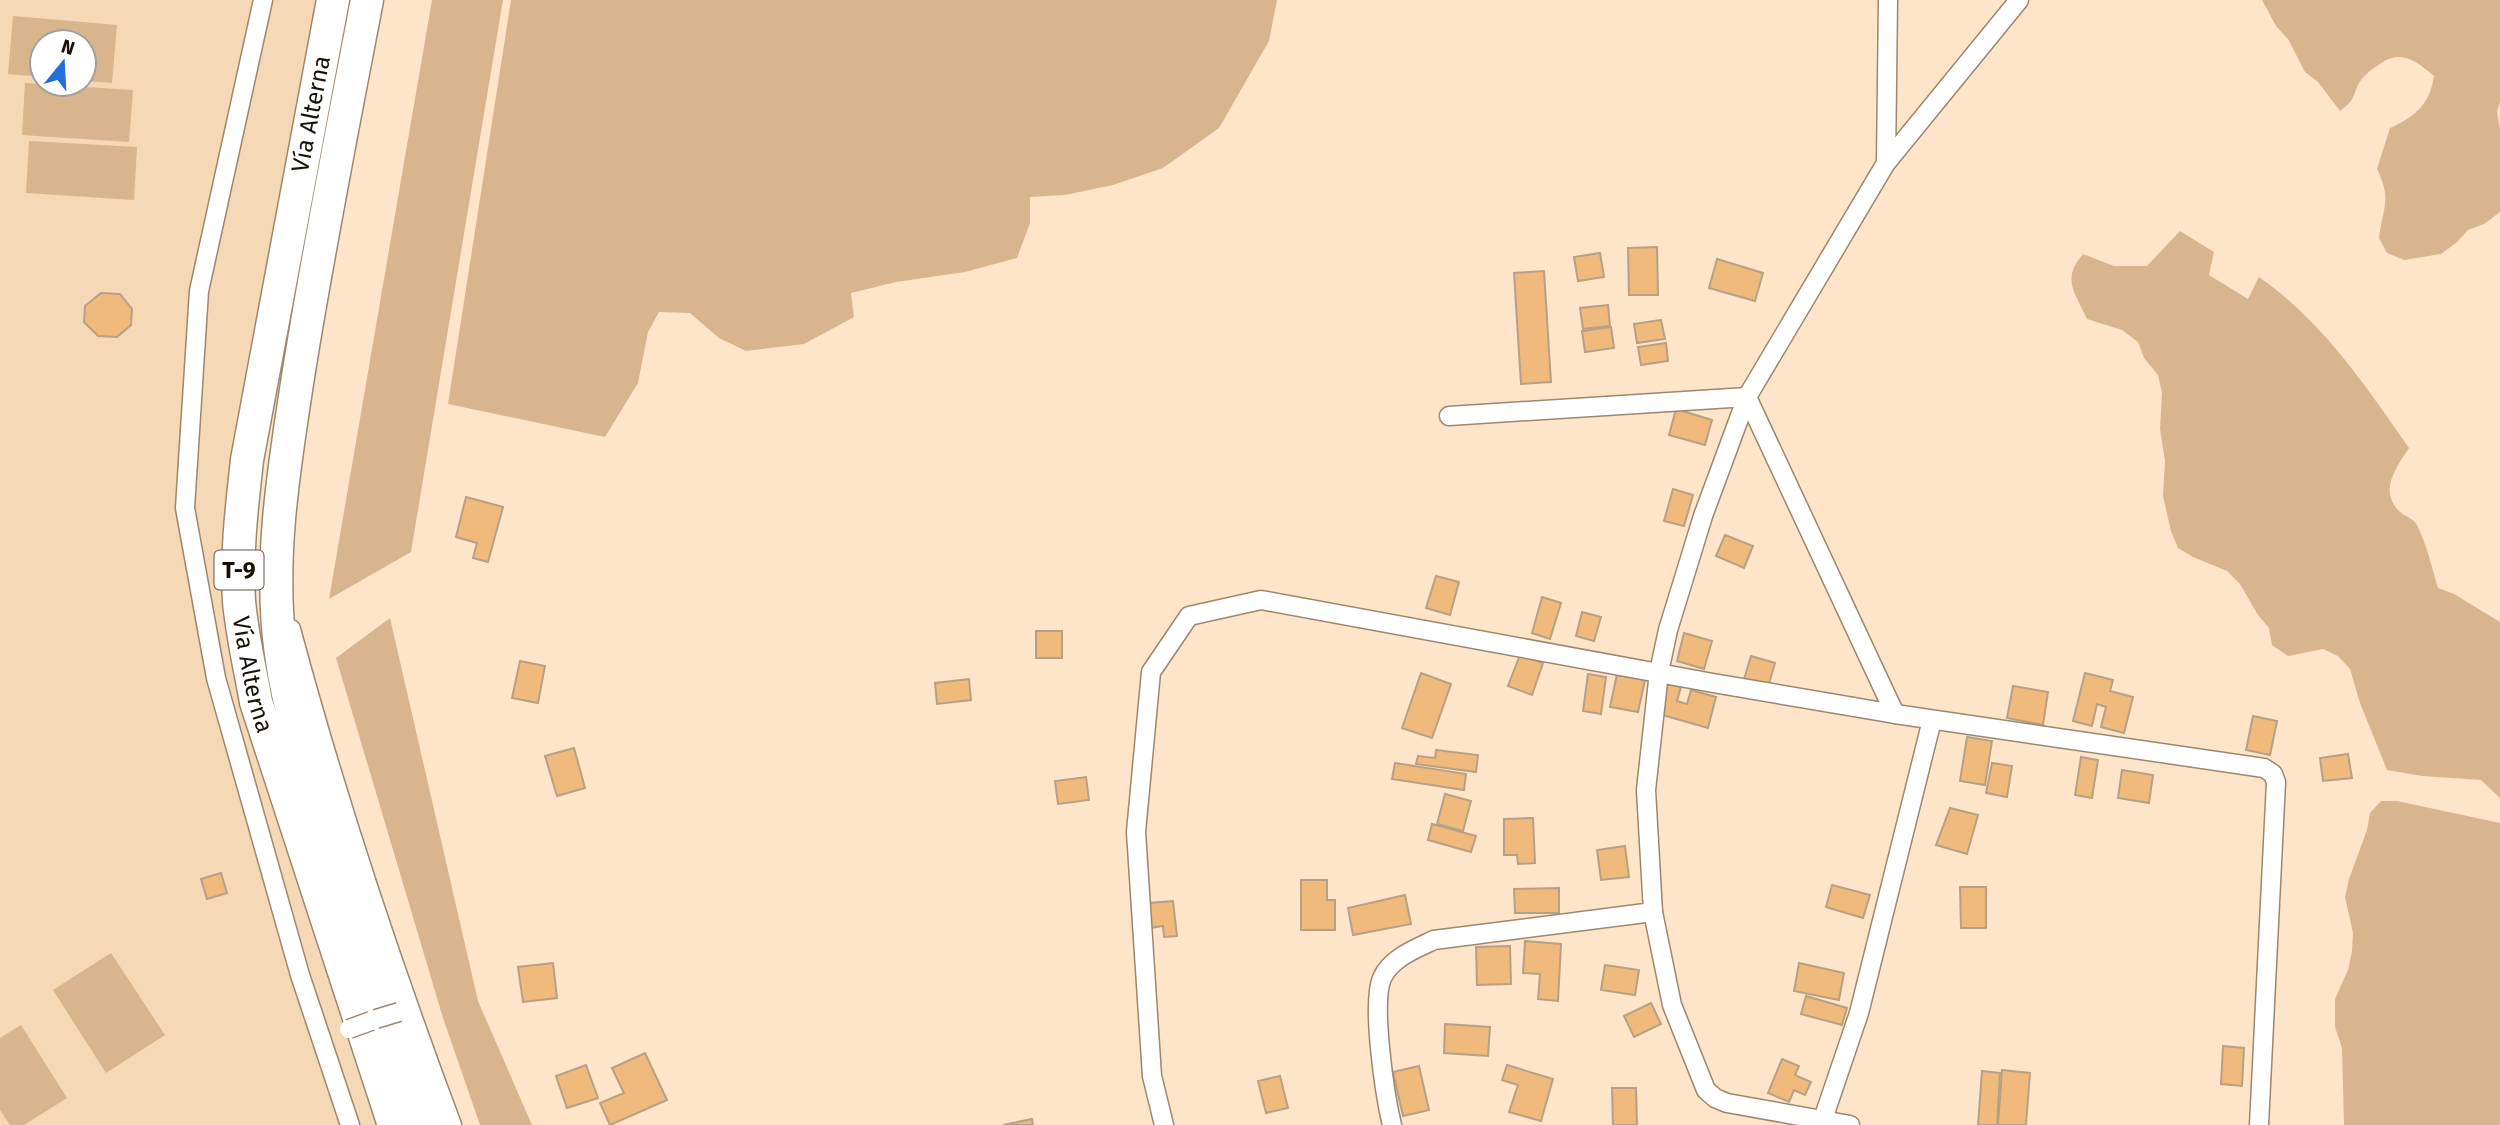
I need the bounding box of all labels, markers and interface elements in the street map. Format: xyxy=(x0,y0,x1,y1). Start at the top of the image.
north arrow xyxy=(28,28,98,98)
text: N xyxy=(59,34,78,60)
street label: Vía Alterna xyxy=(286,53,336,175)
road number: T-9 xyxy=(215,550,264,590)
street label: Vía Alterna xyxy=(227,614,279,736)

